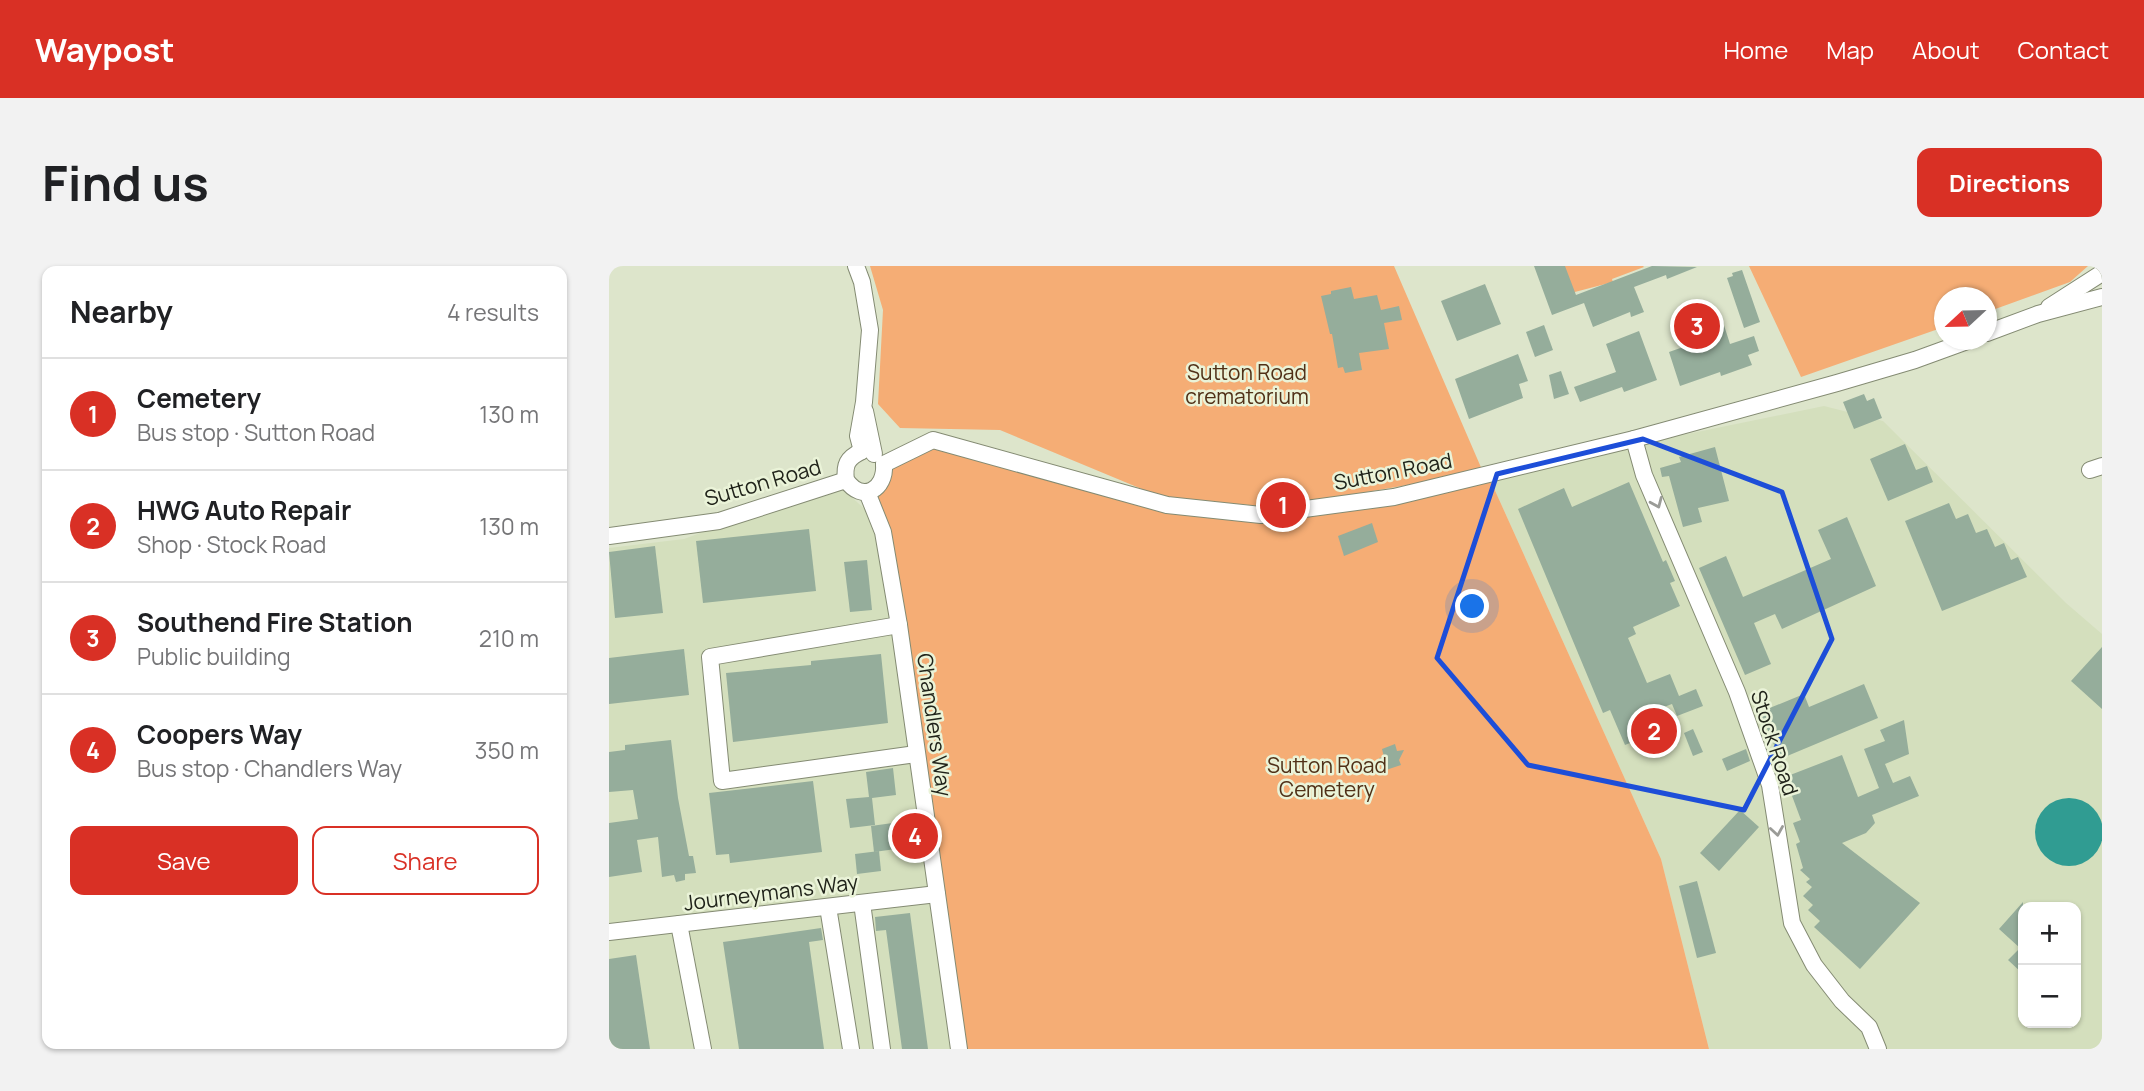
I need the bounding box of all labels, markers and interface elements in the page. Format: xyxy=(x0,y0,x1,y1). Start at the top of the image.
text: Waypost xyxy=(35,27,175,72)
text: Home xyxy=(1723,33,1788,66)
text: Map xyxy=(1826,33,1874,66)
text: About xyxy=(1912,33,1980,66)
text: Contact xyxy=(2018,33,2109,66)
button: Directions xyxy=(1917,148,2102,217)
text: Find us xyxy=(42,149,209,216)
north arrow xyxy=(1934,287,1997,350)
text: Nearby xyxy=(70,291,173,332)
text: 4 results xyxy=(447,296,539,328)
pin: 3 xyxy=(1674,300,1720,352)
park label: Sutton Road crematorium xyxy=(1185,358,1309,410)
text: Cemetery xyxy=(137,380,261,416)
text: 1 xyxy=(88,398,98,430)
text: 130 m xyxy=(479,398,539,430)
text: Bus stop · Sutton Road xyxy=(137,416,375,448)
street label: Sutton Road xyxy=(1331,446,1454,496)
street label: Sutton Road xyxy=(701,452,824,512)
pin: 1 xyxy=(1260,479,1306,531)
text: HWG Auto Repair xyxy=(137,492,351,528)
one-way arrow xyxy=(1648,497,1662,509)
text: 2 xyxy=(86,510,100,542)
text: 130 m xyxy=(479,510,539,542)
text: Shop · Stock Road xyxy=(137,528,326,560)
your location xyxy=(1455,589,1489,623)
text: Southend Fire Station xyxy=(137,604,413,640)
text: 3 xyxy=(86,622,100,654)
text: 210 m xyxy=(479,622,539,654)
text: Public building xyxy=(137,640,291,672)
street label: Chandlers Way xyxy=(911,651,959,798)
street label: Stock Road xyxy=(1745,686,1805,799)
pin: 2 xyxy=(1631,705,1677,757)
text: Coopers Way xyxy=(137,716,302,752)
text: 4 xyxy=(86,734,100,766)
text: 350 m xyxy=(475,734,539,766)
park label: Sutton Road Cemetery xyxy=(1267,751,1387,803)
text: Bus stop · Chandlers Way xyxy=(137,752,402,784)
pin: 4 xyxy=(892,810,938,862)
one-way arrow xyxy=(1769,825,1784,837)
button: Save xyxy=(70,826,298,895)
button: Share xyxy=(312,826,539,895)
street label: Journeymans Way xyxy=(682,867,860,917)
map controls xyxy=(2018,902,2081,1028)
button: + xyxy=(2018,902,2081,965)
button: − xyxy=(2018,965,2081,1028)

